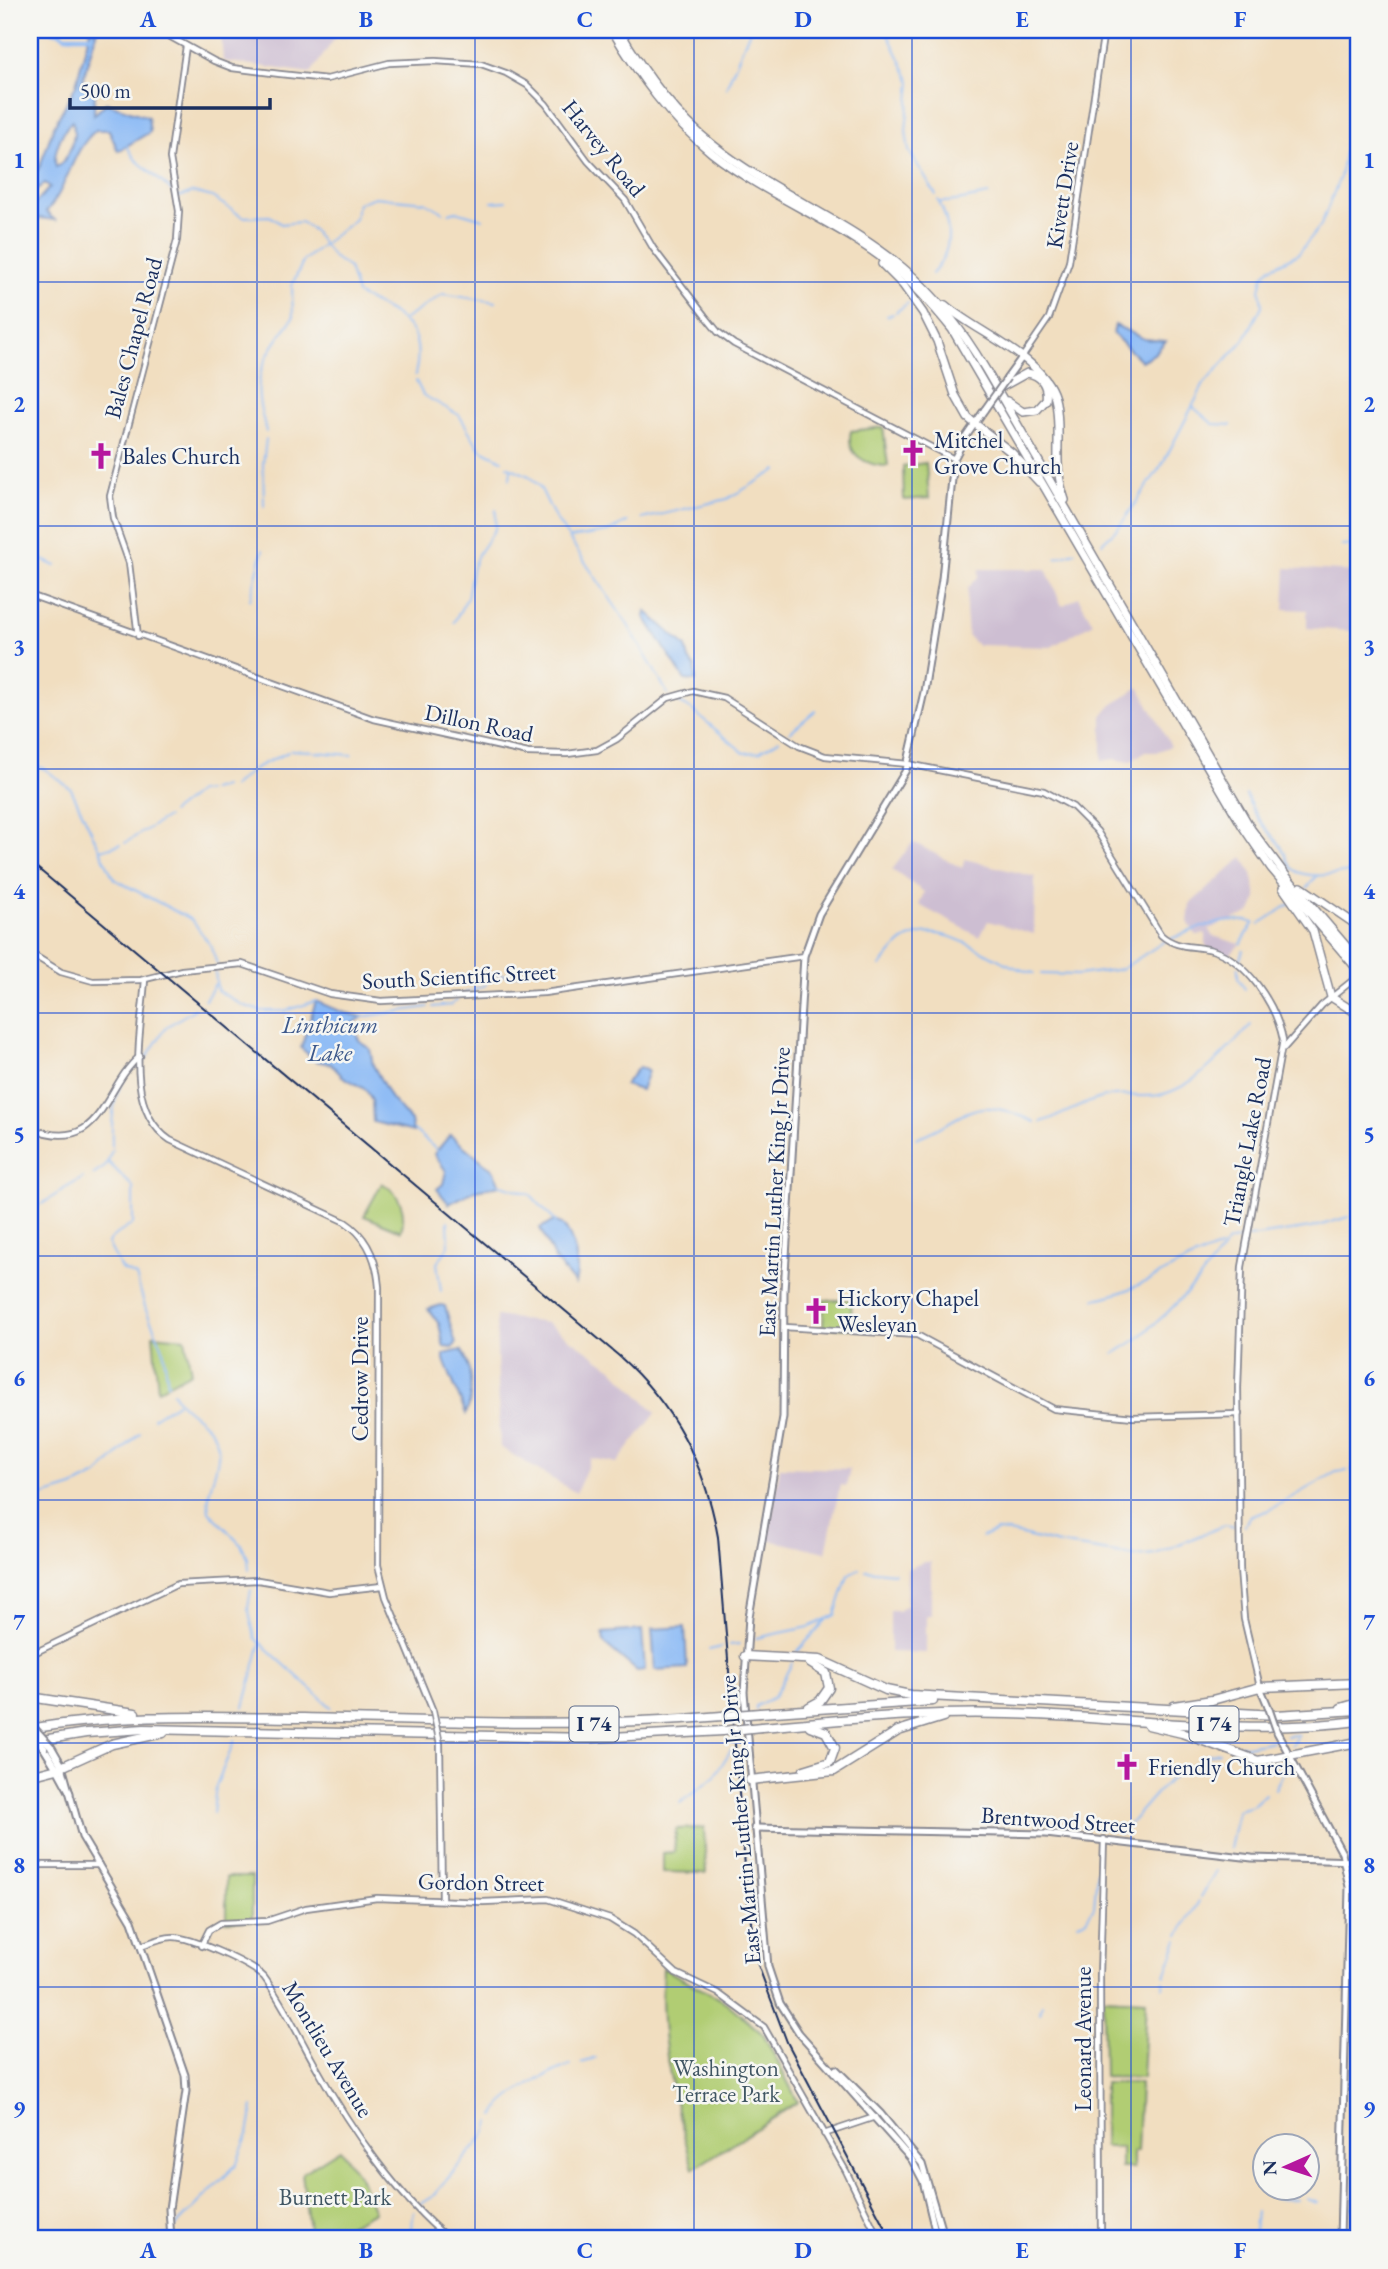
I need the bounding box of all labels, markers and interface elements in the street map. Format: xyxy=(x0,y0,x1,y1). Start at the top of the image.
text: A xyxy=(139,4,157,34)
text: B xyxy=(359,4,373,34)
text: C xyxy=(577,4,593,34)
text: D xyxy=(794,4,812,34)
text: E xyxy=(1015,4,1029,34)
text: F xyxy=(1234,4,1247,34)
scale bar xyxy=(70,66,270,110)
text: 500 m xyxy=(80,77,131,104)
street label: Harvey Road xyxy=(556,93,653,203)
street label: Kivett Drive xyxy=(1039,139,1085,251)
text: 1 xyxy=(13,145,25,175)
text: 1 xyxy=(1363,145,1375,175)
street label: Bales Chapel Road xyxy=(97,254,169,422)
text: 2 xyxy=(13,389,25,419)
text: 2 xyxy=(1363,389,1375,419)
place label: Mitchel Grove Church xyxy=(934,425,1062,481)
church icon: Mitchel Grove Church xyxy=(898,438,928,468)
church icon: Bales Church xyxy=(86,441,116,471)
place label: Bales Church xyxy=(122,441,241,471)
text: 3 xyxy=(13,632,25,662)
text: 3 xyxy=(1363,632,1375,662)
street label: Dillon Road xyxy=(422,697,536,749)
text: 4 xyxy=(13,876,26,906)
text: 4 xyxy=(1363,876,1376,906)
street label: South Scientific Street xyxy=(361,956,557,996)
water label: Linthicum Lake xyxy=(281,1009,378,1068)
street label: East Martin Luther King Jr Drive xyxy=(751,1046,797,1338)
street label: Triangle Lake Road xyxy=(1216,1054,1278,1229)
text: 5 xyxy=(13,1119,25,1149)
text: 5 xyxy=(1363,1119,1375,1149)
place label: Hickory Chapel Wesleyan xyxy=(837,1283,979,1339)
church icon: Hickory Chapel Wesleyan xyxy=(801,1296,831,1326)
street label: Cedrow Drive xyxy=(345,1317,375,1441)
text: 6 xyxy=(13,1363,25,1393)
text: 6 xyxy=(1363,1363,1375,1393)
text: 7 xyxy=(13,1607,26,1637)
text: 7 xyxy=(1363,1607,1376,1637)
street label: East Martin Luther King Jr Drive xyxy=(712,1674,768,1966)
road number: I 74 xyxy=(570,1706,618,1742)
road number: I 74 xyxy=(1190,1706,1238,1742)
church icon: Friendly Church xyxy=(1112,1752,1142,1782)
place label: Friendly Church xyxy=(1148,1752,1295,1782)
street label: Brentwood Street xyxy=(980,1800,1137,1840)
text: 8 xyxy=(13,1850,25,1880)
text: 8 xyxy=(1363,1850,1375,1880)
street label: Gordon Street xyxy=(418,1866,545,1898)
street label: Leonard Avenue xyxy=(1068,1967,1098,2111)
street label: Montlieu Avenue xyxy=(276,1975,380,2123)
park label: Washington Terrace Park xyxy=(672,2053,781,2109)
text: 9 xyxy=(13,2094,25,2124)
text: 9 xyxy=(1363,2094,1375,2124)
north arrow xyxy=(1252,2132,1322,2202)
text: N xyxy=(1257,2159,1282,2176)
park label: Burnett Park xyxy=(279,2182,393,2212)
text: A xyxy=(139,2235,157,2265)
text: B xyxy=(359,2235,373,2265)
text: C xyxy=(577,2235,593,2265)
text: D xyxy=(794,2235,812,2265)
text: E xyxy=(1015,2235,1029,2265)
text: F xyxy=(1234,2235,1247,2265)

